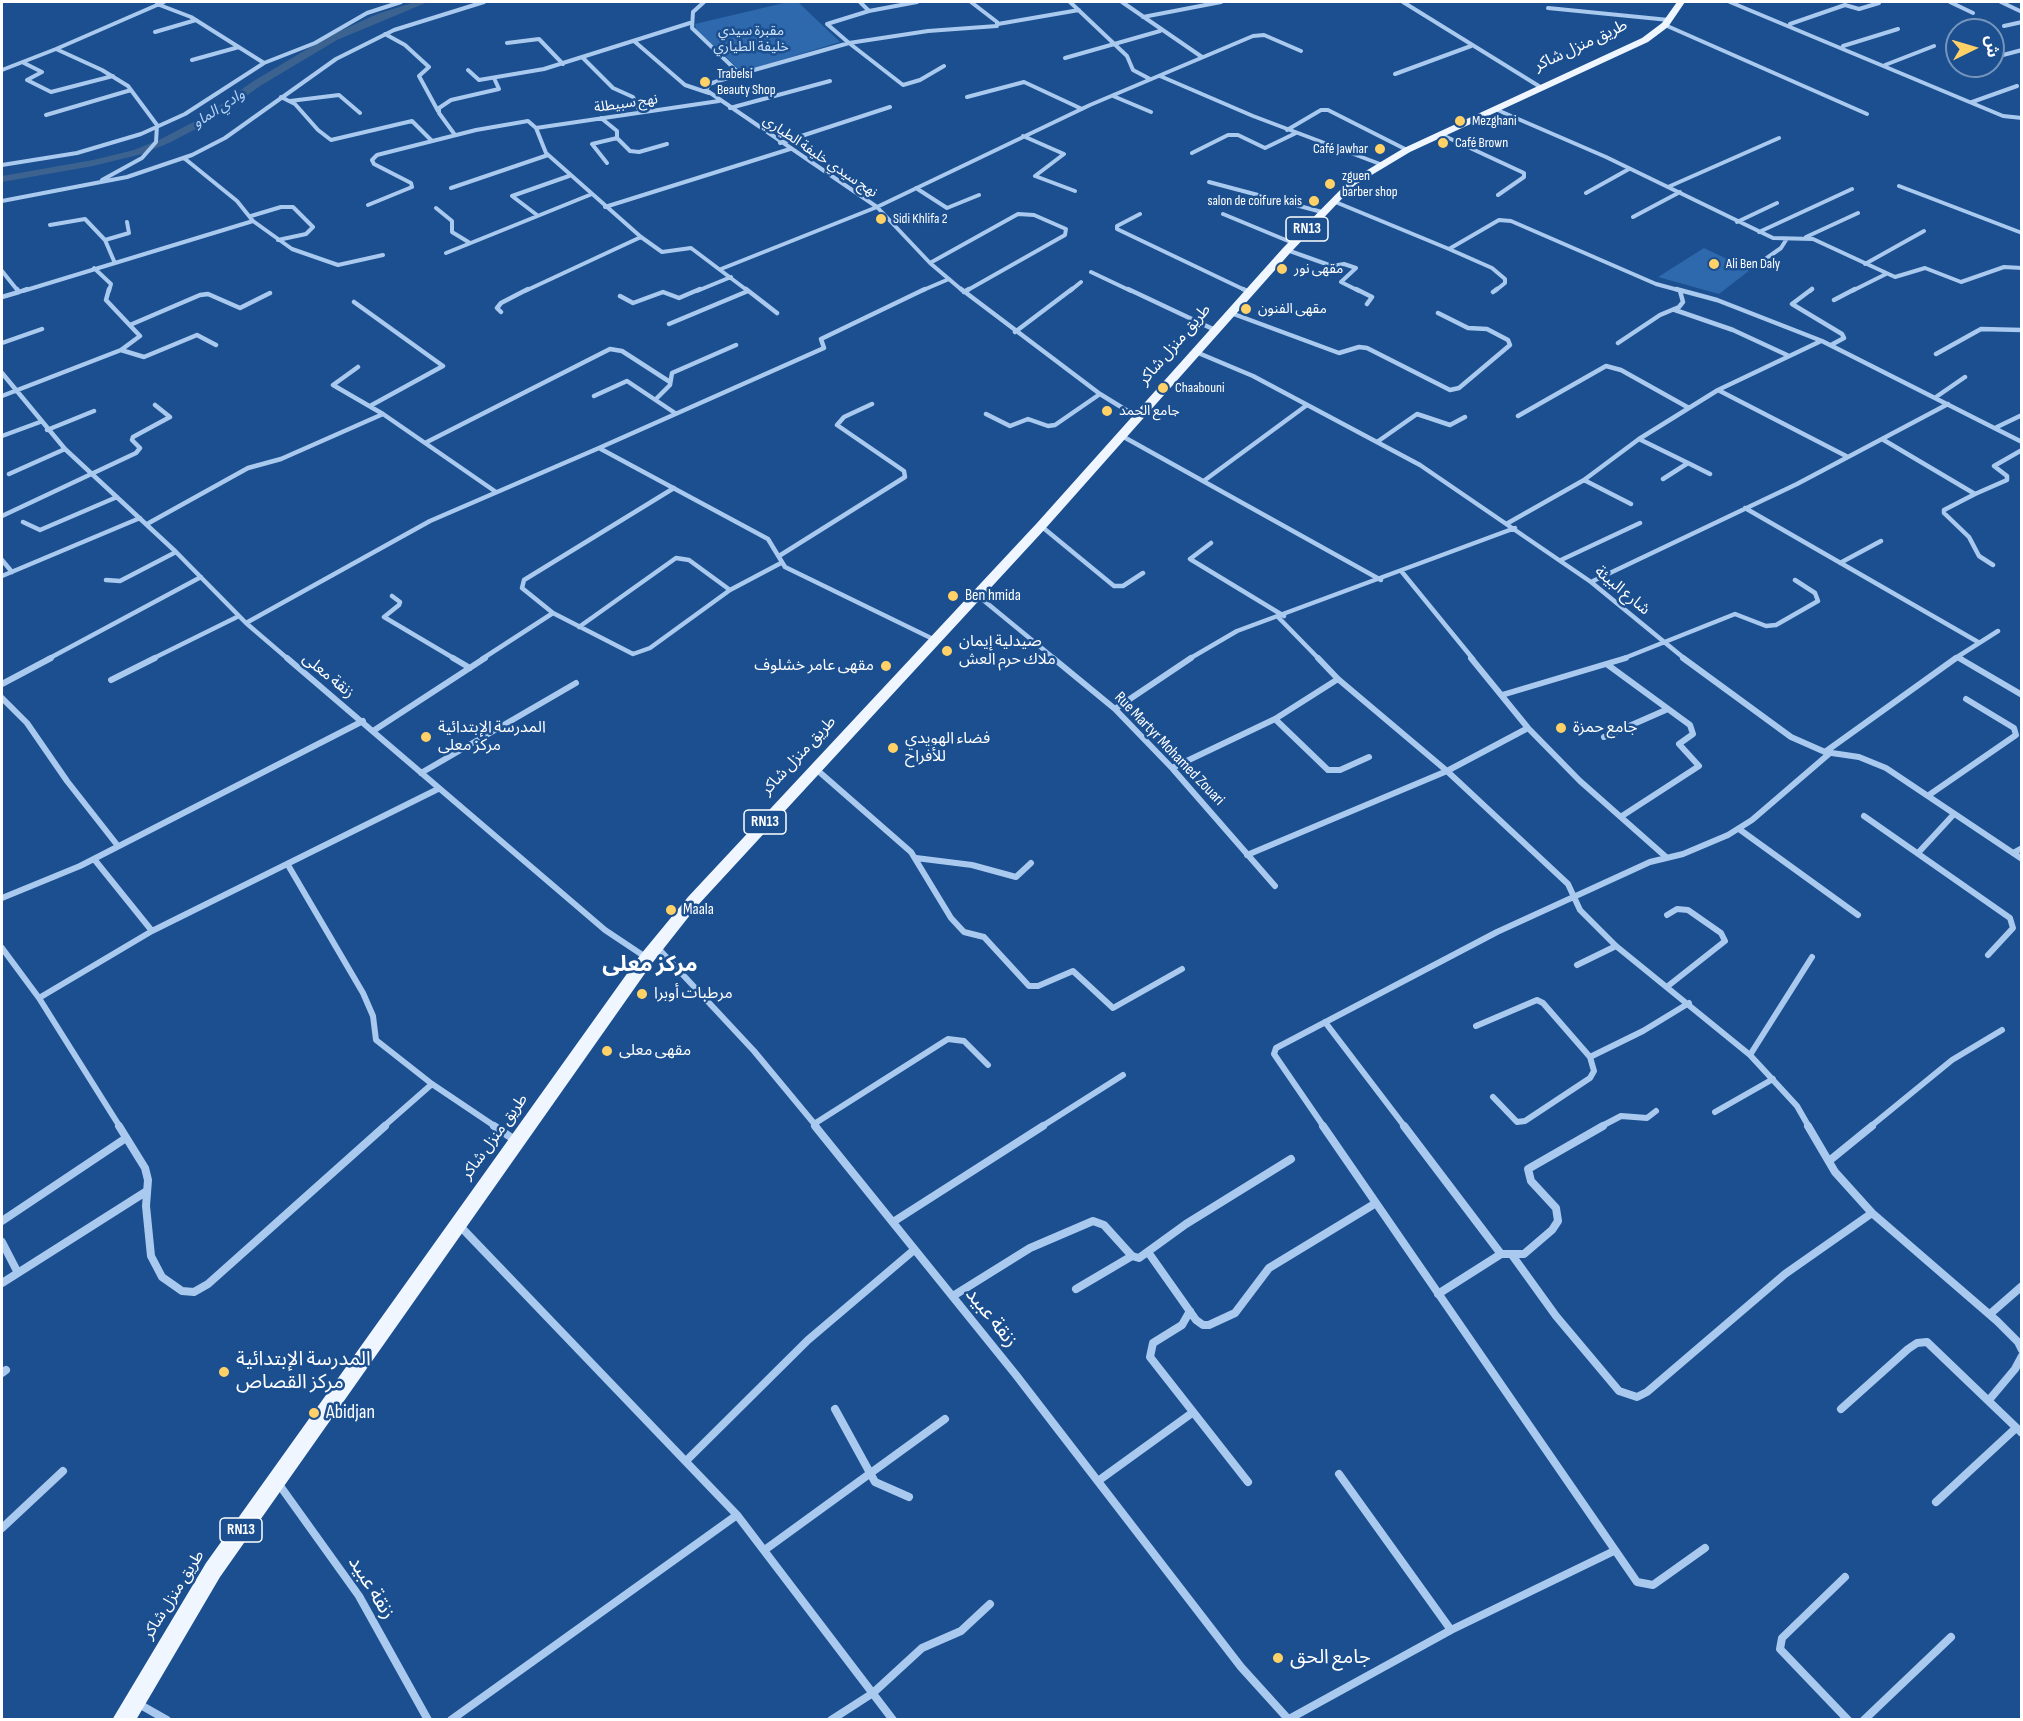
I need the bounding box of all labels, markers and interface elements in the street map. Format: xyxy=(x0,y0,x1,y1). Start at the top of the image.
street label: طريق منزل شاكر xyxy=(1531,16,1631,76)
north arrow xyxy=(1945,18,2005,78)
park label: مقبرة سيدي خليفة الطياري xyxy=(713,23,789,56)
text: ش xyxy=(1981,35,2002,58)
place label: Trabelsi Beauty Shop xyxy=(717,66,776,98)
marker: Trabelsi Beauty Shop xyxy=(698,75,712,89)
water label: وادي الماو xyxy=(190,86,248,132)
street label: نهج سبيطلة xyxy=(593,91,659,117)
street label: نهج سيدي خليفة الطياري xyxy=(760,112,880,202)
place label: Mezghani xyxy=(1472,113,1517,129)
marker: Mezghani xyxy=(1453,114,1467,128)
place label: Café Brown xyxy=(1455,135,1508,151)
marker: Café Brown xyxy=(1436,136,1450,150)
place label: Café Jawhar xyxy=(1313,141,1368,157)
marker: Café Jawhar xyxy=(1373,142,1387,156)
place label: zguen barber shop xyxy=(1342,168,1398,200)
marker: zguen barber shop xyxy=(1323,177,1337,191)
place label: salon de coifure kais xyxy=(1207,193,1302,209)
marker: salon de coifure kais xyxy=(1307,194,1321,208)
place label: Sidi Khlifa 2 xyxy=(893,211,947,227)
marker: Sidi Khlifa 2 xyxy=(874,212,888,226)
road number: RN13 xyxy=(1286,217,1328,241)
place label: Ali Ben Daly xyxy=(1726,256,1780,272)
marker: Ali Ben Daly xyxy=(1707,257,1721,271)
place label: مقهى نور xyxy=(1294,261,1343,277)
marker: مقهى نور xyxy=(1275,262,1289,276)
street label: طريق منزل شاكر xyxy=(1135,301,1215,389)
place label: مقهى الفنون xyxy=(1258,301,1327,317)
marker: مقهى الفنون xyxy=(1239,302,1253,316)
place label: Chaabouni xyxy=(1175,380,1225,396)
marker: Chaabouni xyxy=(1156,381,1170,395)
place label: جامع الحمد xyxy=(1119,403,1180,419)
marker: جامع الحمد xyxy=(1100,404,1114,418)
street label: شارع البيئة xyxy=(1590,562,1654,620)
place label: Ben hmida xyxy=(965,586,1021,606)
marker: Ben hmida xyxy=(946,589,960,603)
place label: صيدلية إيمان ملاك حرم العش xyxy=(959,632,1056,670)
marker: صيدلية إيمان ملاك حرم العش xyxy=(940,644,954,658)
street label: زنقة معلى xyxy=(298,649,358,703)
place label: مقهى عامر خشلوف xyxy=(754,656,874,676)
marker: مقهى عامر خشلوف xyxy=(879,659,893,673)
street label: Rue Martyr Mohamed Zouari xyxy=(1110,688,1228,810)
street label: طريق منزل شاكر xyxy=(758,713,840,799)
place label: المدرسة الإبتدائية مركز معلى xyxy=(438,718,546,756)
place label: جامع حمزة xyxy=(1573,718,1637,738)
marker: جامع حمزة xyxy=(1554,721,1568,735)
place label: فضاء الهويدي للأفراح xyxy=(905,729,990,767)
marker: المدرسة الإبتدائية مركز معلى xyxy=(419,730,433,744)
marker: فضاء الهويدي للأفراح xyxy=(886,741,900,755)
road number: RN13 xyxy=(744,810,786,834)
place label: Maala xyxy=(683,900,714,920)
marker: Maala xyxy=(664,903,678,917)
district label: مركز معلى xyxy=(602,952,698,978)
place label: مرطبات أوبرا xyxy=(654,984,733,1004)
marker: مرطبات أوبرا xyxy=(635,987,649,1001)
place label: مقهى معلى xyxy=(619,1041,691,1061)
marker: مقهى معلى xyxy=(600,1044,614,1058)
street label: طريق منزل شاكر xyxy=(458,1091,532,1183)
street label: زنقة عبيد xyxy=(960,1283,1022,1353)
place label: المدرسة الإبتدائية مركز القصاص xyxy=(236,1348,371,1395)
marker: المدرسة الإبتدائية مركز القصاص xyxy=(217,1365,231,1379)
place label: Abidjan xyxy=(326,1401,375,1425)
marker: Abidjan xyxy=(307,1406,321,1420)
road number: RN13 xyxy=(220,1518,262,1542)
street label: طريق منزل شاكر xyxy=(139,1547,209,1643)
street label: زنقة عبيد xyxy=(342,1552,400,1624)
place label: جامع الحق xyxy=(1290,1646,1371,1670)
marker: جامع الحق xyxy=(1271,1651,1285,1665)

